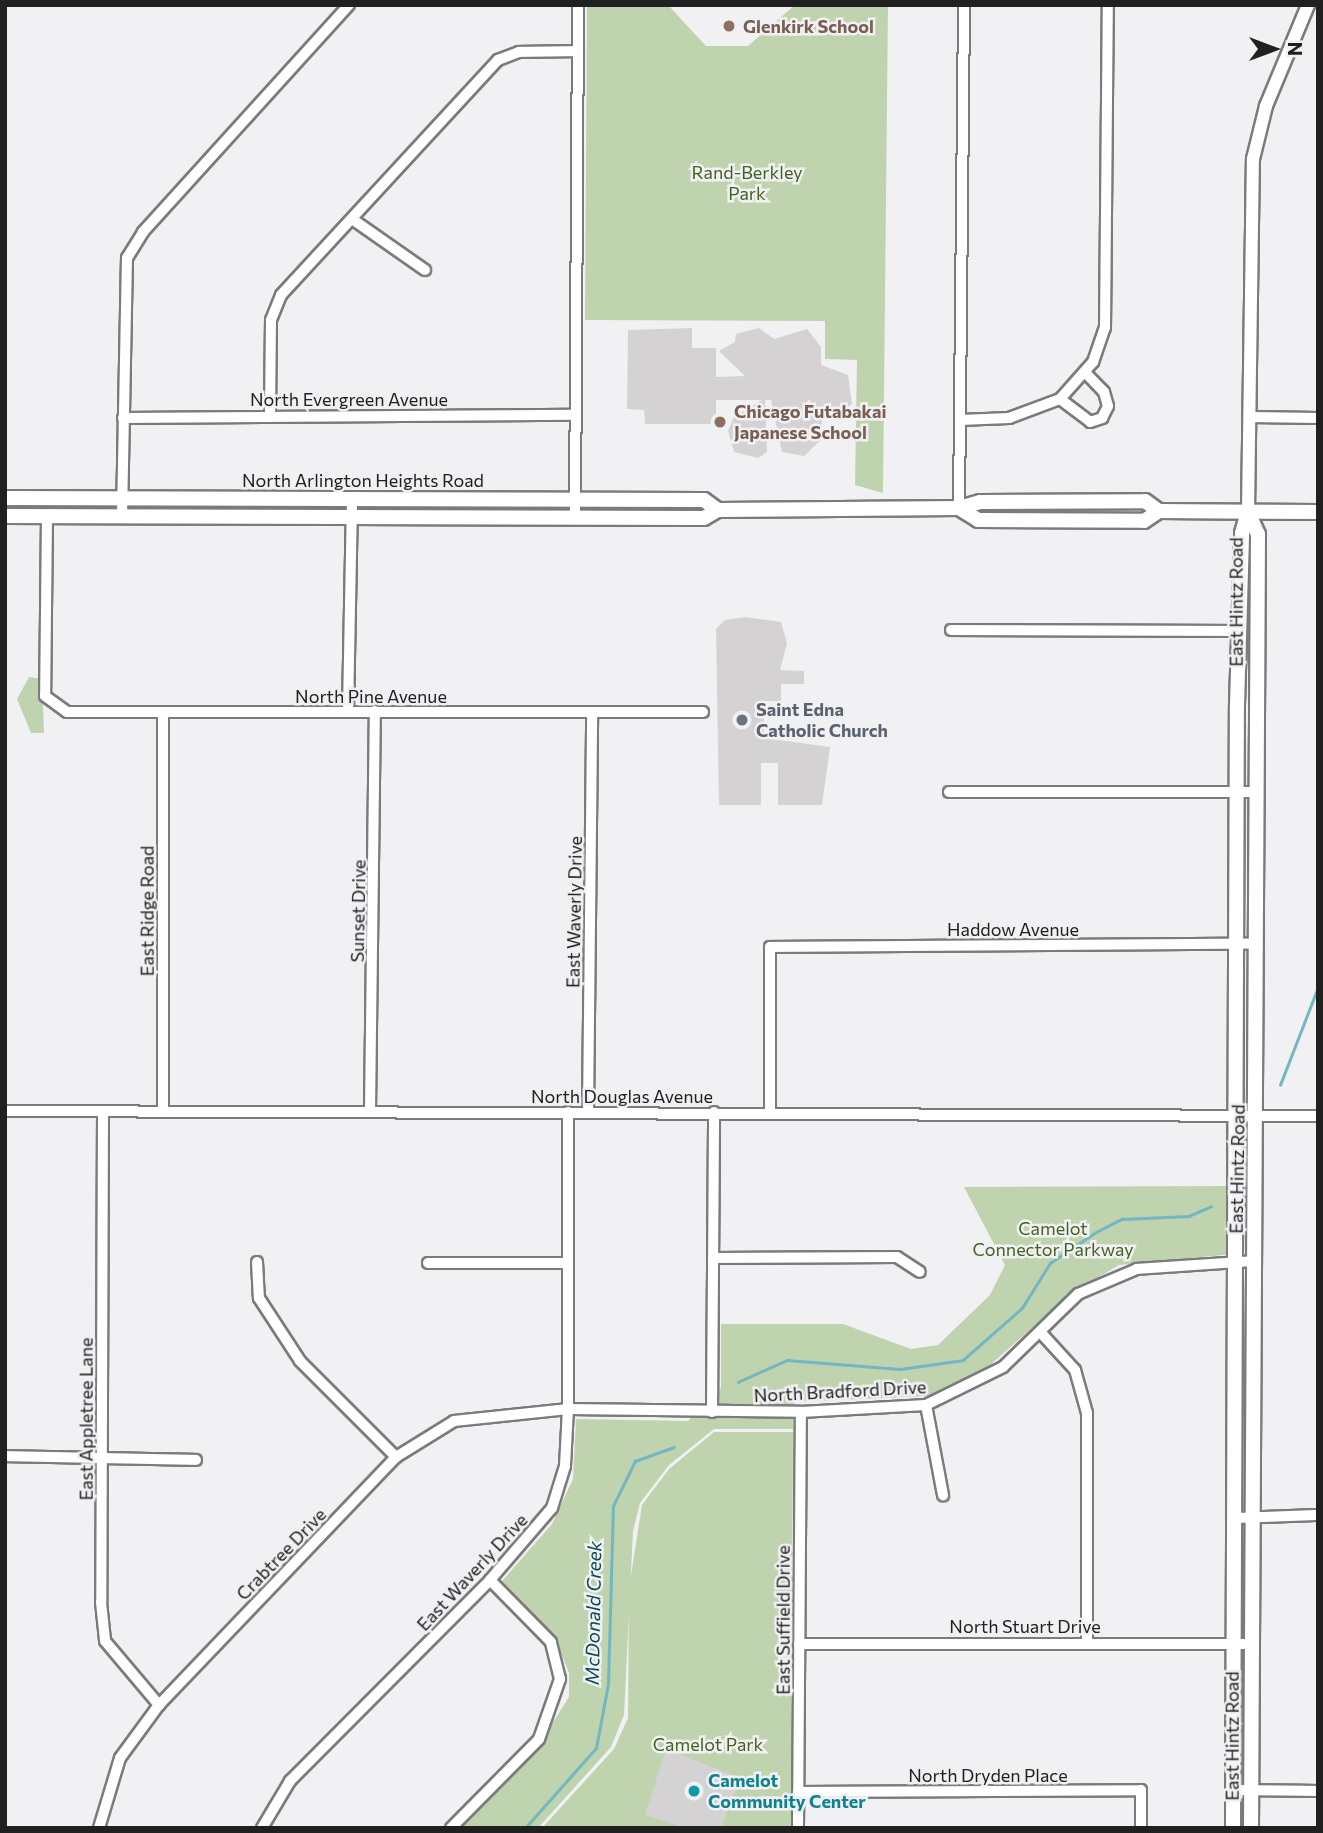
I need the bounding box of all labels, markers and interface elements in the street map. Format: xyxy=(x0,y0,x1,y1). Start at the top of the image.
north arrow xyxy=(1239,14,1309,84)
place label: Glenkirk School xyxy=(743,15,874,37)
marker: Glenkirk School xyxy=(721,18,737,34)
text: N xyxy=(1284,42,1307,56)
park label: Rand-Berkley Park xyxy=(692,162,802,204)
street label: North Evergreen Avenue xyxy=(250,388,448,410)
place label: Chicago Futabakai Japanese School xyxy=(734,401,886,444)
marker: Chicago Futabakai Japanese School xyxy=(712,414,728,430)
street label: North Arlington Heights Road xyxy=(242,469,484,491)
street label: East Hintz Road xyxy=(1225,537,1247,667)
street label: North Pine Avenue xyxy=(295,685,447,707)
place label: Saint Edna Catholic Church xyxy=(756,699,888,742)
marker: Saint Edna Catholic Church xyxy=(734,712,750,728)
street label: East Waverly Drive xyxy=(562,836,586,988)
street label: East Ridge Road xyxy=(136,846,158,976)
street label: Sunset Drive xyxy=(346,859,370,963)
street label: Haddow Avenue xyxy=(947,918,1079,940)
street label: North Douglas Avenue xyxy=(531,1085,713,1107)
street label: East Hintz Road xyxy=(1225,1104,1249,1234)
park label: Camelot Connector Parkway xyxy=(972,1218,1134,1260)
street label: East Appletree Lane xyxy=(75,1338,97,1500)
street label: North Bradford Drive xyxy=(753,1376,927,1406)
street label: Crabtree Drive xyxy=(232,1504,330,1604)
street label: East Waverly Drive xyxy=(412,1509,532,1635)
water label: McDonald Creek xyxy=(580,1541,606,1685)
street label: East Suffield Drive xyxy=(772,1545,794,1695)
street label: North Stuart Drive xyxy=(949,1615,1101,1637)
street label: East Hintz Road xyxy=(1221,1671,1243,1801)
park label: Camelot Park xyxy=(653,1733,763,1755)
street label: North Dryden Place xyxy=(908,1764,1068,1786)
place label: Camelot Community Center xyxy=(708,1770,866,1812)
marker: Camelot Community Center xyxy=(686,1783,702,1799)

